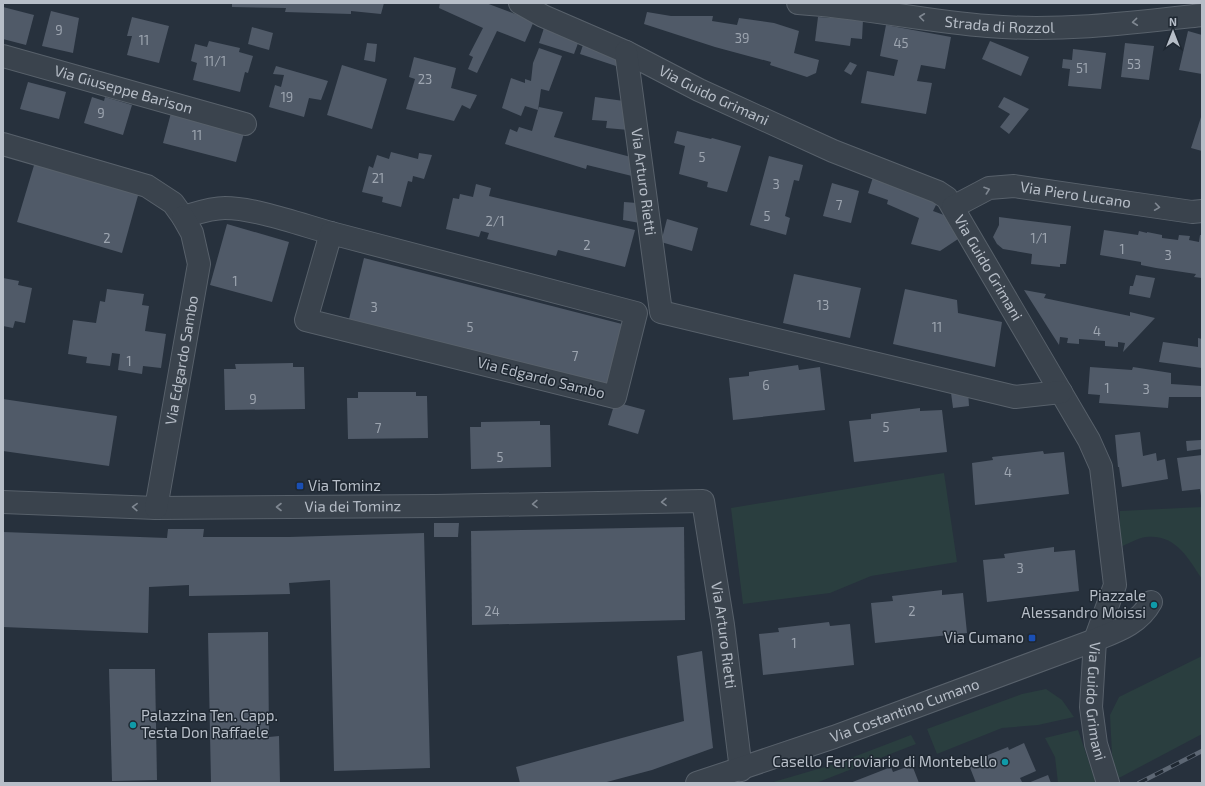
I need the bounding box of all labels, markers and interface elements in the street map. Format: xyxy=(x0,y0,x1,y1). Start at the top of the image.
street label: Strada di Rozzol xyxy=(944,12,1055,36)
north arrow xyxy=(1153,12,1193,52)
one-way arrow xyxy=(919,13,925,22)
text: N xyxy=(1169,15,1177,28)
one-way arrow xyxy=(1132,17,1138,26)
house number: 9 xyxy=(55,22,63,38)
house number: 39 xyxy=(735,30,749,46)
house number: 11 xyxy=(139,32,149,48)
house number: 45 xyxy=(894,35,909,51)
house number: 11/1 xyxy=(204,53,226,69)
house number: 53 xyxy=(1127,56,1141,72)
house number: 51 xyxy=(1076,60,1088,76)
street label: Via Giuseppe Barison xyxy=(52,61,195,117)
street label: Via Guido Grimani xyxy=(656,61,772,129)
house number: 23 xyxy=(418,71,432,87)
house number: 19 xyxy=(281,89,293,105)
house number: 9 xyxy=(97,105,105,121)
house number: 11 xyxy=(192,127,202,143)
street label: Via Arturo Rietti xyxy=(628,127,661,236)
house number: 5 xyxy=(699,149,706,165)
house number: 21 xyxy=(372,170,384,186)
house number: 3 xyxy=(772,176,780,192)
street label: Via Piero Lucano xyxy=(1019,177,1132,211)
one-way arrow xyxy=(984,186,991,195)
house number: 7 xyxy=(836,197,843,213)
one-way arrow xyxy=(1154,202,1160,211)
house number: 5 xyxy=(764,208,771,224)
street label: Via Guido Grimani xyxy=(951,211,1027,324)
house number: 2/1 xyxy=(485,213,505,229)
house number: 2 xyxy=(103,230,111,246)
house number: 1/1 xyxy=(1030,230,1048,246)
house number: 2 xyxy=(583,237,591,253)
house number: 1 xyxy=(1119,241,1125,257)
house number: 3 xyxy=(1164,247,1172,263)
house number: 1 xyxy=(232,273,238,289)
street label: Via Edgardo Sambo xyxy=(161,294,201,426)
house number: 13 xyxy=(817,297,829,313)
house number: 3 xyxy=(370,299,378,315)
house number: 5 xyxy=(467,319,474,335)
house number: 11 xyxy=(932,319,942,335)
house number: 4 xyxy=(1093,323,1101,339)
house number: 7 xyxy=(572,348,579,364)
street label: Via Edgardo Sambo xyxy=(475,352,607,402)
house number: 1 xyxy=(126,353,132,369)
house number: 6 xyxy=(762,377,770,393)
house number: 1 xyxy=(1104,380,1110,396)
house number: 3 xyxy=(1142,381,1150,397)
house number: 9 xyxy=(249,391,257,407)
house number: 5 xyxy=(883,419,890,435)
house number: 7 xyxy=(375,420,382,436)
house number: 5 xyxy=(497,449,504,465)
house number: 4 xyxy=(1004,464,1012,480)
place label: Via Tominz xyxy=(308,476,381,494)
marker: Via Tominz xyxy=(295,481,305,491)
street label: Via dei Tominz xyxy=(304,496,401,515)
one-way arrow xyxy=(661,498,667,506)
one-way arrow xyxy=(532,500,538,508)
one-way arrow xyxy=(132,503,138,511)
one-way arrow xyxy=(276,503,282,511)
house number: 3 xyxy=(1016,560,1024,576)
street label: Via Arturo Rietti xyxy=(708,580,741,690)
place label: Piazzale Alessandro Moissi xyxy=(1021,586,1146,621)
marker: Piazzale Alessandro Moissi xyxy=(1149,600,1159,610)
house number: 24 xyxy=(484,603,500,619)
house number: 2 xyxy=(908,603,916,619)
place label: Via Cumano xyxy=(944,628,1024,646)
marker: Via Cumano xyxy=(1027,633,1037,643)
house number: 1 xyxy=(791,635,797,651)
street label: Via Guido Grimani xyxy=(1083,641,1111,763)
street label: Via Costantino Cumano xyxy=(827,674,981,746)
place label: Palazzina Ten. Capp. Testa Don Raffaele xyxy=(141,706,278,741)
marker: Palazzina Ten. Capp. Testa Don Raffaele xyxy=(128,720,138,730)
place label: Casello Ferroviario di Montebello xyxy=(772,752,997,770)
marker: Casello Ferroviario di Montebello xyxy=(1000,757,1010,767)

